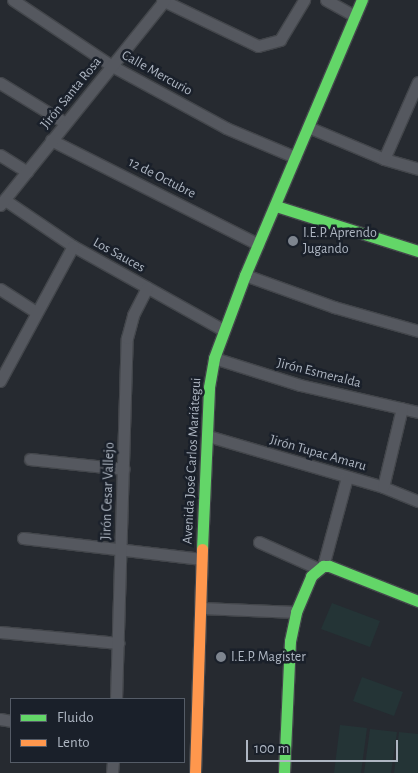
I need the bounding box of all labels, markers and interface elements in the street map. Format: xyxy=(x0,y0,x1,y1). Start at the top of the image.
street label: Calle Mercurio xyxy=(119,47,195,99)
street label: Jirón Santa Rosa xyxy=(37,54,105,132)
street label: 12 de Octubre xyxy=(125,154,199,202)
place label: I.E.P. Aprendo Jugando xyxy=(303,225,377,258)
street label: Los Sauces xyxy=(90,234,148,276)
marker: I.E.P. Aprendo Jugando xyxy=(287,235,299,247)
street label: Jirón Esmeralda xyxy=(275,354,363,392)
street label: Avenida José Carlos Mariátegui xyxy=(179,377,205,545)
street label: Jirón Tupac Amaru xyxy=(268,431,368,475)
street label: Jirón Cesar Vallejo xyxy=(98,442,118,540)
place label: I.E.P. Magister xyxy=(231,649,306,665)
marker: I.E.P. Magister xyxy=(215,651,227,663)
legend xyxy=(10,698,185,763)
text: Fluido xyxy=(57,710,94,725)
scale bar xyxy=(248,730,400,762)
text: Lento xyxy=(57,735,90,750)
text: 100 m xyxy=(254,741,289,756)

